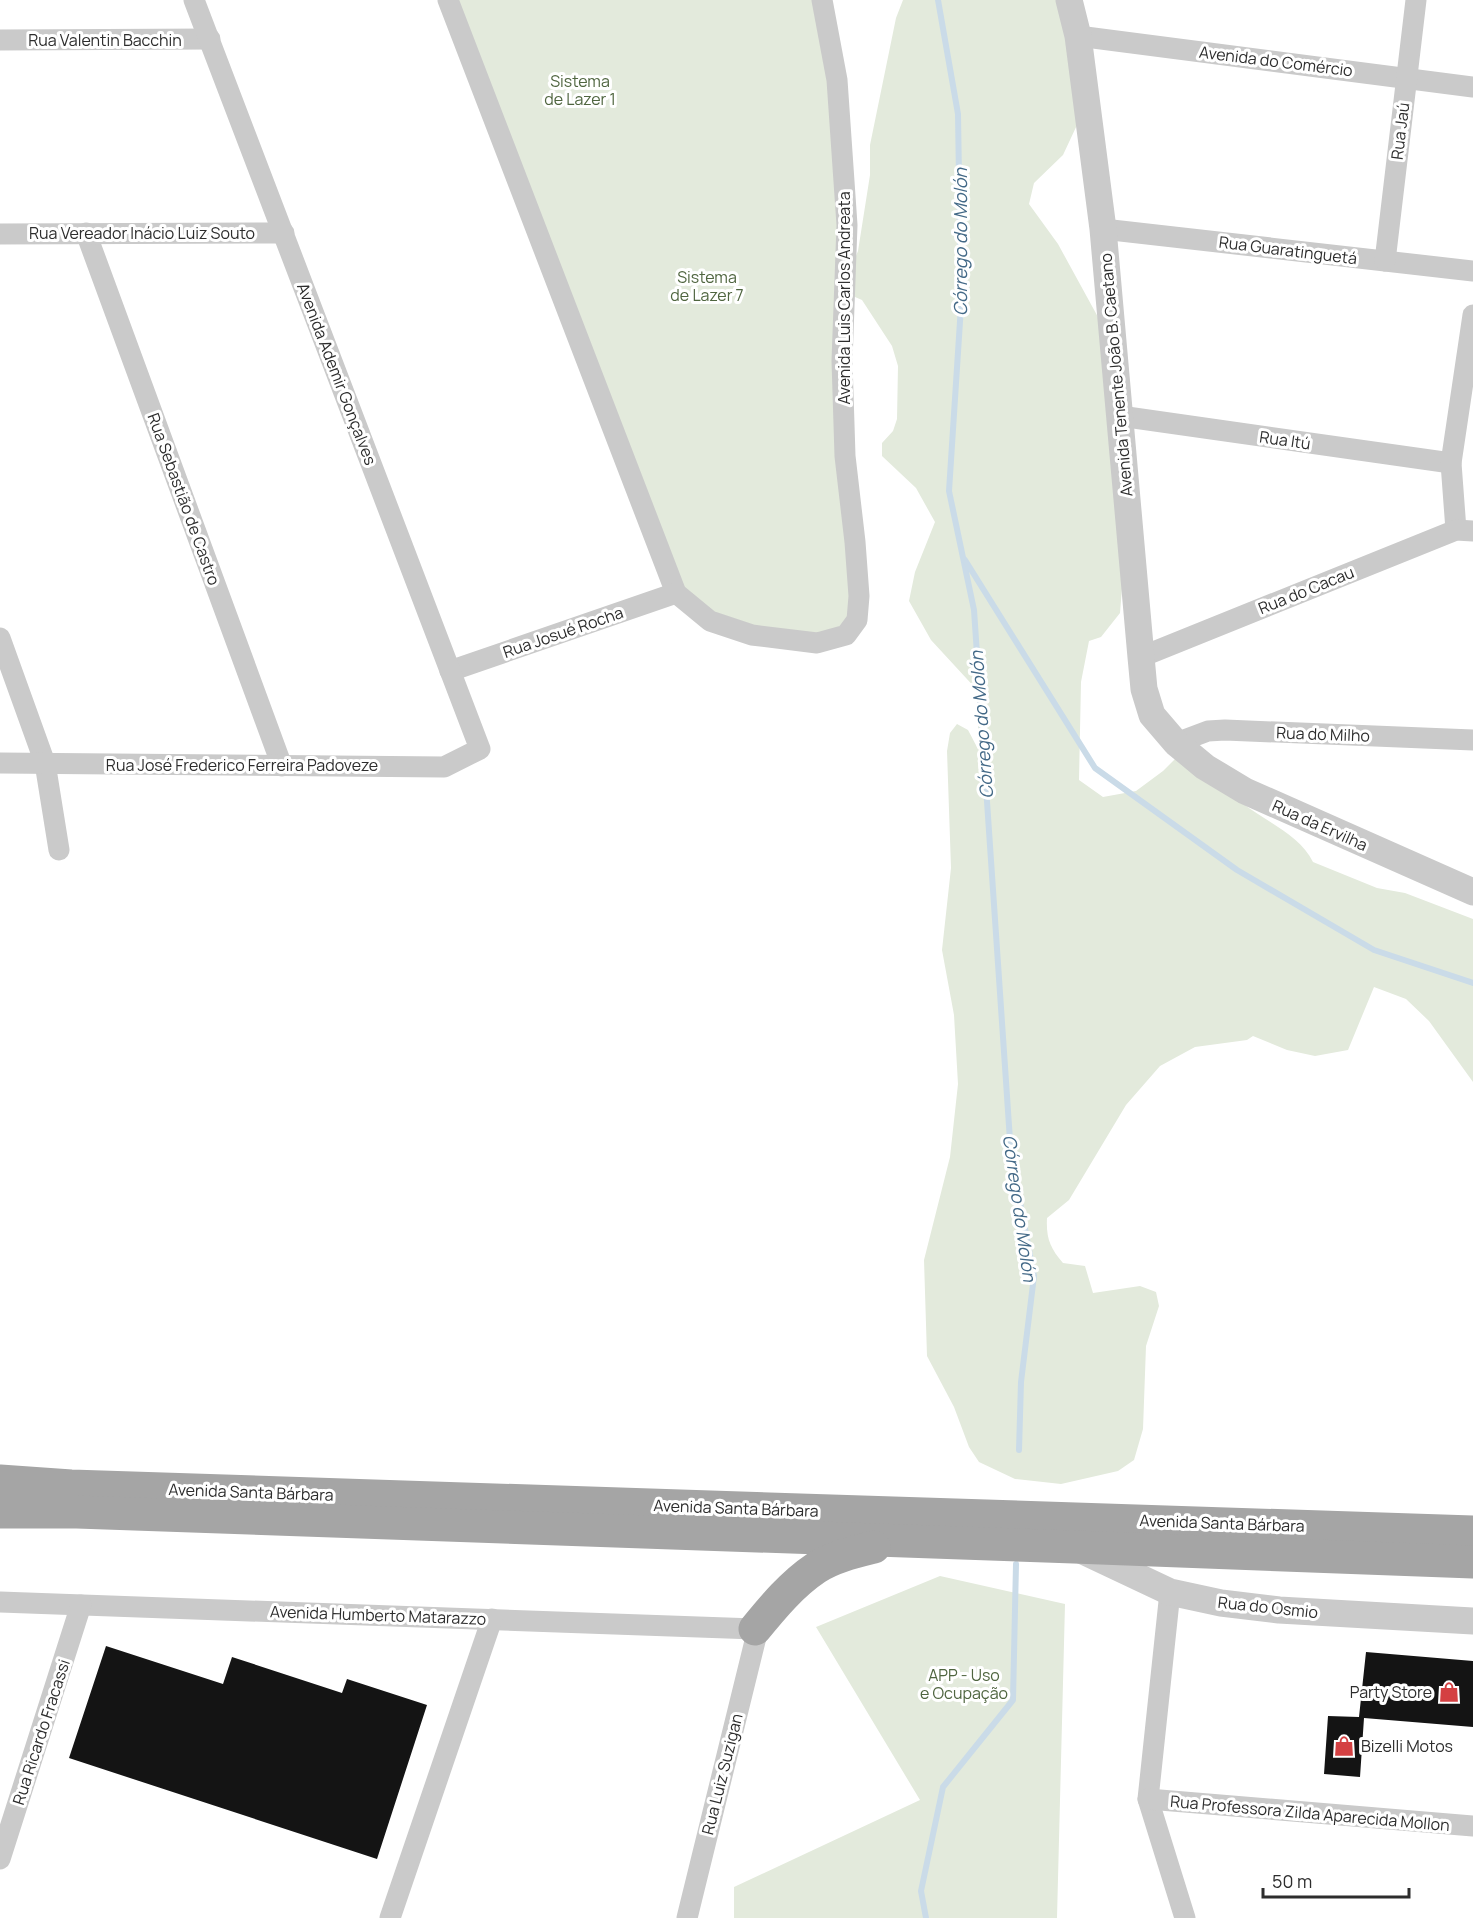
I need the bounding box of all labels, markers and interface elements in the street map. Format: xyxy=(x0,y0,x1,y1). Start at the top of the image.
street label: Rua Valentin Bacchin xyxy=(28,29,182,51)
street label: Avenida do Comércio xyxy=(1198,41,1354,81)
park label: Sistema de Lazer 1 xyxy=(544,70,616,110)
street label: Rua Jaú xyxy=(1386,101,1414,161)
water label: Córrego do Molón xyxy=(948,167,972,316)
street label: Avenida Luis Carlos Andreata xyxy=(833,191,855,405)
street label: Rua Vereador Inácio Luiz Souto xyxy=(29,222,255,244)
street label: Rua Guaratinguetá xyxy=(1218,231,1358,269)
street label: Avenida Tenente João B. Caetano xyxy=(1094,252,1138,498)
park label: Sistema de Lazer 7 xyxy=(670,266,744,306)
street label: Avenida Ademir Gonçalves xyxy=(292,280,382,468)
street label: Rua Sebastião de Castro xyxy=(143,410,225,588)
street label: Rua Itú xyxy=(1258,426,1312,454)
street label: Rua do Cacau xyxy=(1255,561,1357,619)
street label: Rua Josué Rocha xyxy=(500,601,626,663)
water label: Córrego do Molón xyxy=(964,649,998,800)
street label: Rua do Milho xyxy=(1276,721,1370,747)
street label: Rua José Frederico Ferreira Padoveze xyxy=(106,754,378,776)
street label: Rua da Ervilha xyxy=(1269,794,1371,856)
water label: Córrego do Molón xyxy=(998,1133,1042,1284)
street label: Avenida Santa Bárbara xyxy=(168,1478,334,1506)
street label: Avenida Santa Bárbara xyxy=(653,1494,819,1522)
street label: Avenida Santa Bárbara xyxy=(1139,1509,1305,1537)
street label: Rua do Osmio xyxy=(1217,1591,1319,1623)
street label: Avenida Humberto Matarazzo xyxy=(270,1600,486,1630)
street label: Rua Ricardo Fracassi xyxy=(7,1657,75,1807)
park label: APP - Uso e Ocupação xyxy=(920,1664,1008,1704)
shop icon: Party Store xyxy=(1437,1680,1461,1704)
place label: Party Store xyxy=(1350,1681,1432,1703)
street label: Rua Luiz Suzigan xyxy=(696,1711,748,1837)
shop icon: Bizelli Motos xyxy=(1332,1734,1356,1758)
place label: Bizelli Motos xyxy=(1361,1735,1453,1757)
street label: Rua Professora Zilda Aparecida Mollon xyxy=(1169,1790,1451,1836)
scale bar xyxy=(1263,1861,1408,1899)
text: 50 m xyxy=(1272,1869,1312,1893)

